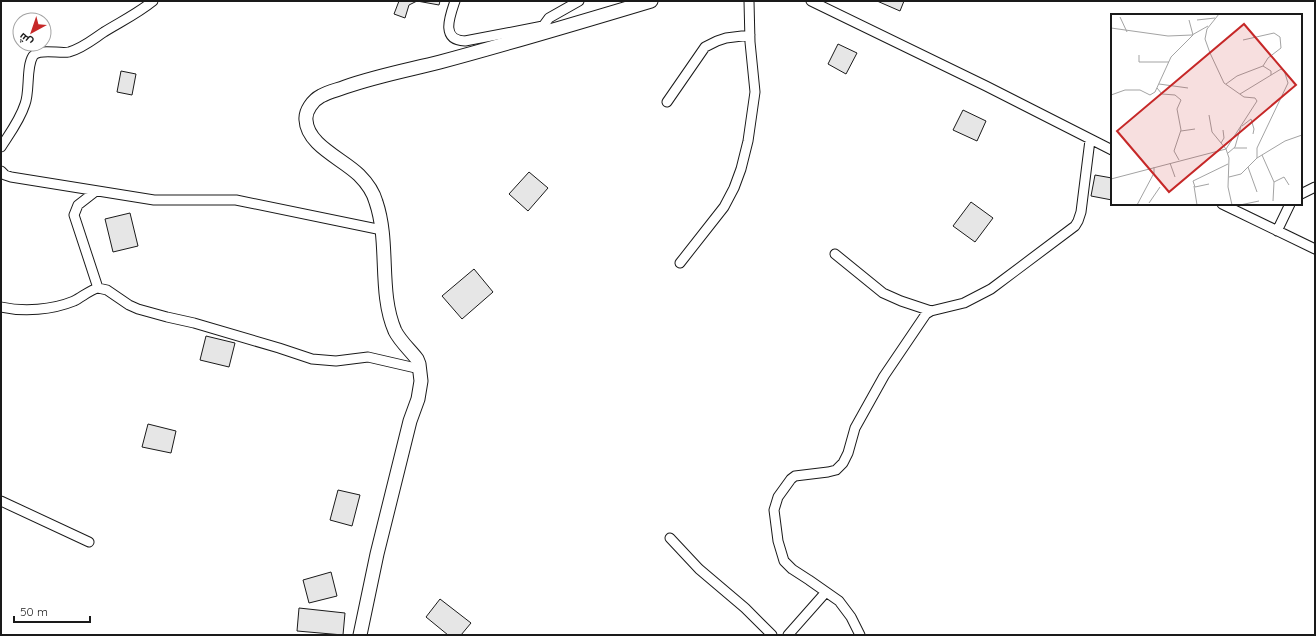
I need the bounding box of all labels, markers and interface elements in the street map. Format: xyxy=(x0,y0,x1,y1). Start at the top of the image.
north arrow xyxy=(12,12,52,52)
inset map xyxy=(1111,14,1302,205)
text: ش xyxy=(16,30,35,50)
scale bar xyxy=(14,598,90,624)
text: 50 m xyxy=(20,604,48,619)

